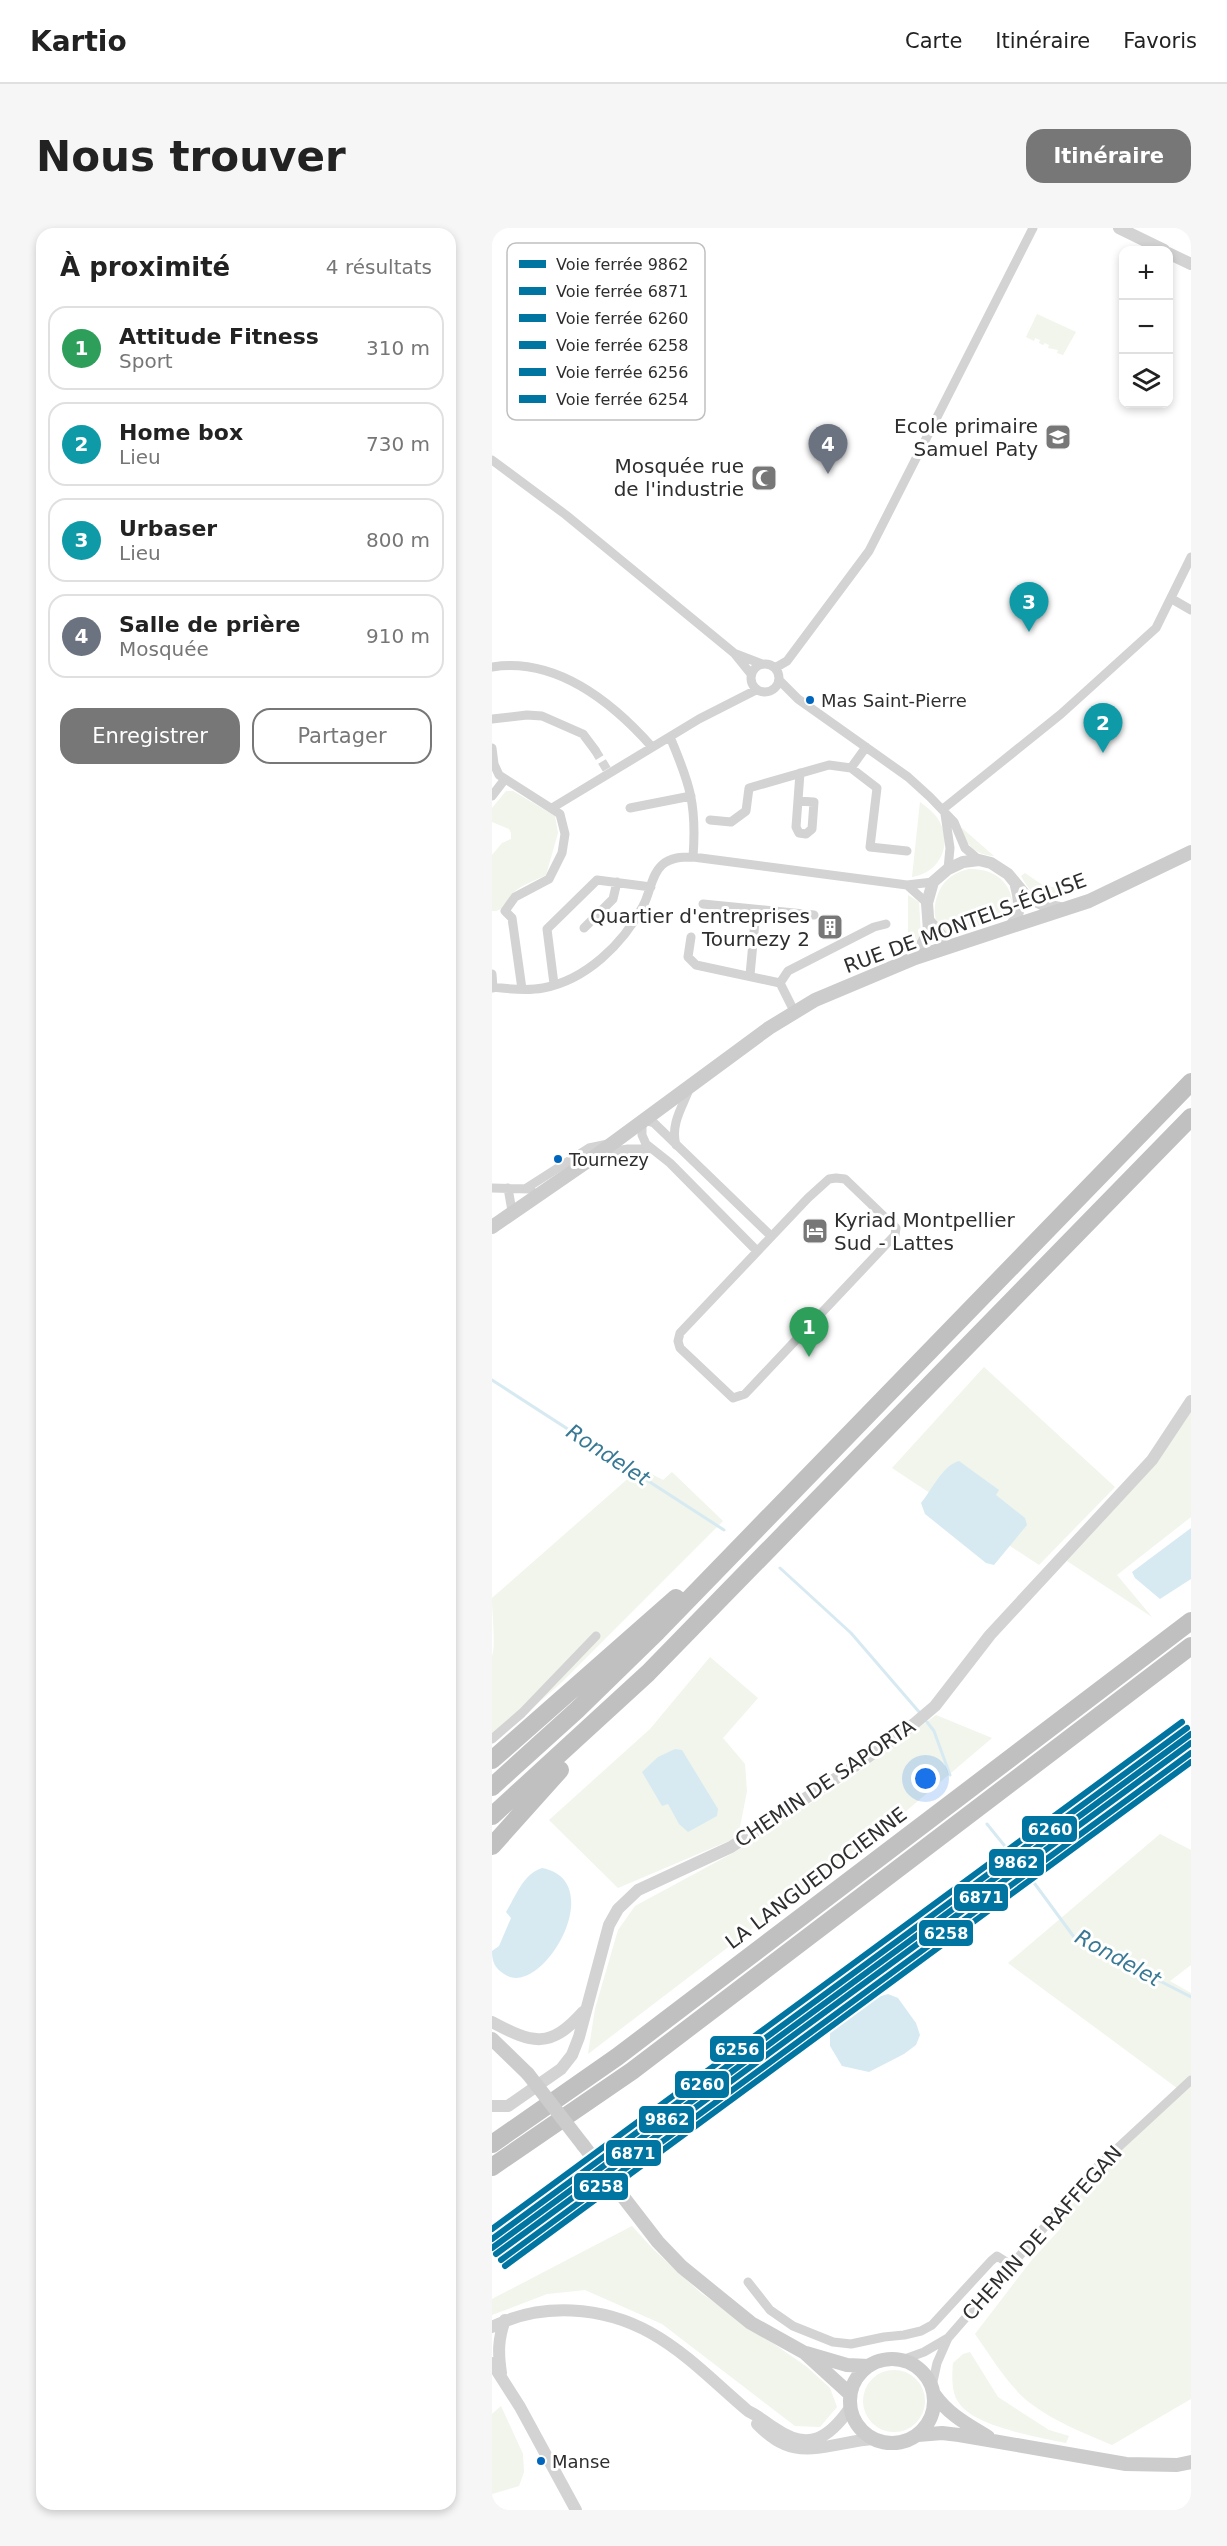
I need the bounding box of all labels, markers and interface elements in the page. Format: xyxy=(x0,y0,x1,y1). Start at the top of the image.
text: Kartio xyxy=(30,25,127,58)
text: Carte xyxy=(905,29,962,53)
text: Itinéraire xyxy=(995,29,1090,53)
text: Favoris xyxy=(1123,29,1197,53)
button: Itinéraire xyxy=(1026,129,1191,183)
text: Nous trouver xyxy=(36,132,346,181)
legend xyxy=(507,243,705,420)
map controls xyxy=(1119,246,1173,408)
button: + xyxy=(1119,246,1173,300)
text: À proximité xyxy=(60,252,230,282)
text: 4 résultats xyxy=(326,255,432,279)
text: Voie ferrée 9862 xyxy=(556,255,688,274)
text: Voie ferrée 6871 xyxy=(556,282,688,301)
button: − xyxy=(1119,300,1173,354)
text: Voie ferrée 6260 xyxy=(556,309,688,328)
text: Attitude Fitness xyxy=(119,324,319,349)
text: 1 xyxy=(75,336,88,360)
text: 310 m xyxy=(366,336,430,360)
text: Voie ferrée 6258 xyxy=(556,336,688,355)
text: Sport xyxy=(119,349,173,373)
button: layers xyxy=(1119,354,1173,408)
text: Voie ferrée 6256 xyxy=(556,363,688,382)
text: Voie ferrée 6254 xyxy=(556,390,688,409)
place label: Ecole primaire Samuel Paty xyxy=(894,414,1038,461)
text: Home box xyxy=(119,420,243,445)
school or university icon: Ecole primaire Samuel Paty xyxy=(1043,422,1073,452)
pin: 4 xyxy=(808,424,848,474)
text: 2 xyxy=(75,432,88,456)
text: 730 m xyxy=(366,432,430,456)
text: Lieu xyxy=(119,445,161,469)
place label: Mosquée rue de l'industrie xyxy=(614,454,744,501)
mosque icon: Mosquée rue de l'industrie xyxy=(749,463,779,493)
text: Urbaser xyxy=(119,516,217,541)
text: 3 xyxy=(75,528,88,552)
text: 800 m xyxy=(366,528,430,552)
text: Lieu xyxy=(119,541,161,565)
pin: 3 xyxy=(1010,582,1048,632)
text: Salle de prière xyxy=(119,612,301,637)
text: 4 xyxy=(75,624,88,648)
text: 910 m xyxy=(366,624,430,648)
text: Mosquée xyxy=(119,637,209,661)
place label: Mas Saint-Pierre xyxy=(821,690,967,711)
marker: Mas Saint-Pierre xyxy=(804,694,816,706)
pin: 2 xyxy=(1084,704,1122,753)
button: Enregistrer xyxy=(60,708,240,764)
button: Partager xyxy=(252,708,432,764)
street label: RUE DE MONTELS-ÉGLISE xyxy=(840,868,1090,978)
place label: Quartier d'entreprises Tournezy 2 xyxy=(590,904,810,951)
building icon: Quartier d'entreprises Tournezy 2 xyxy=(815,912,845,942)
place label: Tournezy xyxy=(568,1149,649,1170)
marker: Tournezy xyxy=(552,1153,564,1165)
place label: Kyriad Montpellier Sud - Lattes xyxy=(834,1208,1016,1255)
hotel icon: Kyriad Montpellier Sud - Lattes xyxy=(800,1216,830,1246)
pin: 1 xyxy=(790,1308,828,1357)
water label: Rondelet xyxy=(562,1419,655,1491)
street label: CHEMIN DE SAPORTA xyxy=(730,1714,920,1852)
your location xyxy=(911,1764,940,1793)
street label: LA LANGUEDOCIENNE xyxy=(721,1802,911,1954)
line badge: 6260 xyxy=(1021,1815,1078,1843)
text: 6260 xyxy=(1028,1820,1072,1839)
line badge: 9862 xyxy=(988,1848,1045,1877)
text: 9862 xyxy=(994,1853,1038,1872)
line badge: 6871 xyxy=(953,1883,1009,1912)
text: 6871 xyxy=(959,1888,1003,1907)
line badge: 6258 xyxy=(918,1919,974,1947)
text: 6258 xyxy=(924,1924,968,1943)
water label: Rondelet xyxy=(1071,1925,1166,1992)
line badge: 6256 xyxy=(709,2035,765,2063)
text: 6256 xyxy=(715,2040,759,2059)
line badge: 6260 xyxy=(674,2070,730,2099)
text: 6260 xyxy=(680,2075,724,2094)
line badge: 9862 xyxy=(638,2105,695,2134)
text: 9862 xyxy=(645,2110,689,2129)
line badge: 6871 xyxy=(605,2139,662,2167)
street label: CHEMIN DE RAFFEGAN xyxy=(957,2141,1127,2325)
text: 6871 xyxy=(611,2144,655,2163)
line badge: 6258 xyxy=(573,2172,629,2201)
text: 6258 xyxy=(579,2177,623,2196)
place label: Manse xyxy=(552,2451,610,2472)
marker: Manse xyxy=(535,2455,547,2467)

